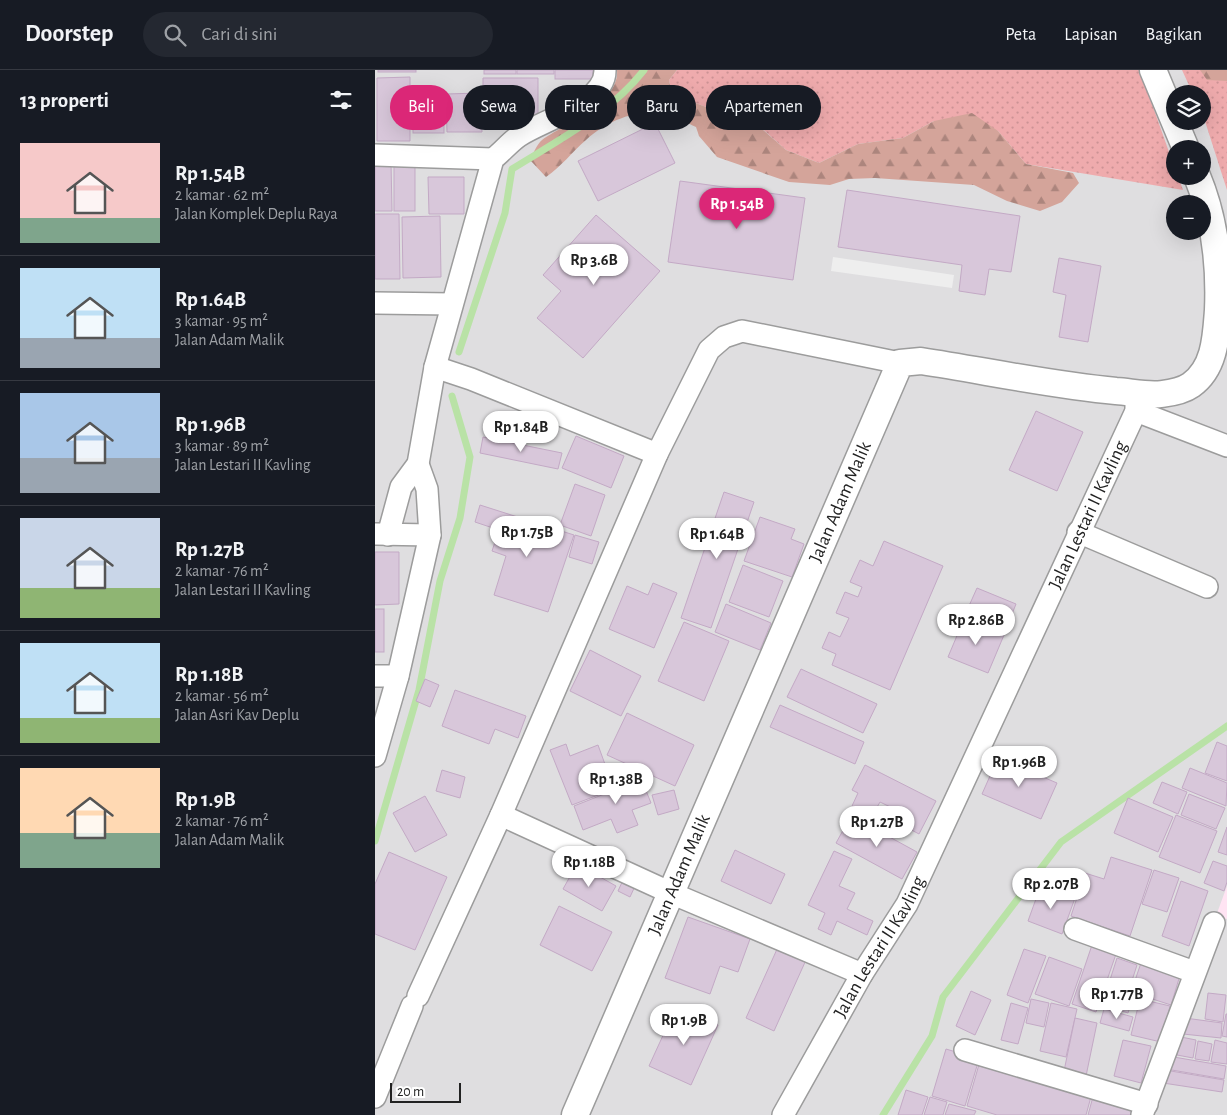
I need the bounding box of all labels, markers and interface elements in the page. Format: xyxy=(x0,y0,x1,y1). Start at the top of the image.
search box xyxy=(143,12,493,57)
icon: search xyxy=(161,21,189,49)
text: Doorstep xyxy=(25,22,113,46)
text: Cari di sini xyxy=(201,25,277,44)
text: Peta xyxy=(1005,26,1036,44)
text: Lapisan xyxy=(1064,26,1118,44)
text: Bagikan xyxy=(1146,26,1202,44)
chip: Beli xyxy=(390,85,453,130)
chip: Sewa xyxy=(463,85,535,130)
chip: Filter xyxy=(545,85,617,130)
chip: Baru xyxy=(627,85,696,130)
chip: Apartemen xyxy=(706,85,821,130)
map controls xyxy=(1166,85,1211,240)
button: layers xyxy=(1166,85,1211,130)
icon: filters xyxy=(327,86,355,114)
text: 13 properti xyxy=(20,90,109,111)
button: + xyxy=(1166,140,1211,185)
icon: home xyxy=(60,163,120,223)
text: Rp 1.54B xyxy=(175,163,245,184)
text: 2 kamar · 62 m² xyxy=(175,187,269,203)
pin: Rp 1.54B xyxy=(685,188,789,230)
button: − xyxy=(1166,195,1211,240)
text: Rp 1.54B xyxy=(710,196,764,212)
text: Jalan Komplek Deplu Raya xyxy=(175,206,338,222)
pin: Rp 3.6B xyxy=(548,244,640,286)
text: Rp 3.6B xyxy=(570,252,618,268)
icon: home xyxy=(60,288,120,348)
text: Rp 1.64B xyxy=(175,289,246,310)
text: 3 kamar · 95 m² xyxy=(175,313,268,329)
text: Jalan Adam Malik xyxy=(175,332,284,348)
pin: Rp 1.84B xyxy=(469,410,573,453)
icon: home xyxy=(60,413,120,473)
text: Rp 1.96B xyxy=(175,414,246,435)
text: Rp 1.84B xyxy=(494,419,548,435)
street label: Jalan Lestari II Kavling xyxy=(1045,437,1131,592)
text: 3 kamar · 89 m² xyxy=(175,438,269,454)
street label: Jalan Adam Malik xyxy=(806,438,875,565)
text: Jalan Lestari II Kavling xyxy=(175,457,311,473)
pin: Rp 1.75B xyxy=(475,516,579,558)
pin: Rp 1.64B xyxy=(665,518,769,560)
text: Rp 1.75B xyxy=(501,524,553,540)
text: Rp 1.64B xyxy=(690,526,744,542)
icon: home xyxy=(60,538,120,598)
text: Rp 1.27B xyxy=(175,539,245,560)
text: 2 kamar · 76 m² xyxy=(175,563,269,579)
text: Jalan Lestari II Kavling xyxy=(175,582,311,598)
pin: Rp 2.86B xyxy=(924,604,1028,646)
text: Rp 2.86B xyxy=(948,612,1004,628)
icon: home xyxy=(60,663,120,723)
text: Rp 1.18B xyxy=(175,664,243,685)
text: 2 kamar · 56 m² xyxy=(175,688,269,704)
text: Jalan Asri Kav Deplu xyxy=(175,707,299,723)
pin: Rp 1.96B xyxy=(967,746,1071,788)
text: Rp 1.96B xyxy=(992,754,1046,770)
pin: Rp 1.38B xyxy=(564,762,668,805)
text: Rp 1.38B xyxy=(589,771,643,787)
icon: home xyxy=(60,788,120,848)
text: Rp 1.9B xyxy=(175,789,236,810)
pin: Rp 1.27B xyxy=(825,806,929,848)
street label: Jalan Adam Malik xyxy=(645,811,713,938)
text: 2 kamar · 76 m² xyxy=(175,813,269,829)
text: Rp 1.27B xyxy=(851,814,903,830)
text: Jalan Adam Malik xyxy=(175,832,284,848)
pin: Rp 1.18B xyxy=(537,846,641,888)
text: Rp 1.18B xyxy=(563,854,615,870)
pin: Rp 2.07B xyxy=(999,868,1103,910)
street label: Jalan Lestari II Kavling xyxy=(830,872,928,1021)
text: Rp 2.07B xyxy=(1023,876,1079,892)
pin: Rp 1.77B xyxy=(1065,978,1169,1020)
text: Rp 1.77B xyxy=(1091,986,1143,1002)
pin: Rp 1.9B xyxy=(638,1004,730,1046)
text: Rp 1.9B xyxy=(661,1012,707,1028)
scale bar xyxy=(390,1080,461,1103)
text: 20 m xyxy=(397,1085,424,1099)

